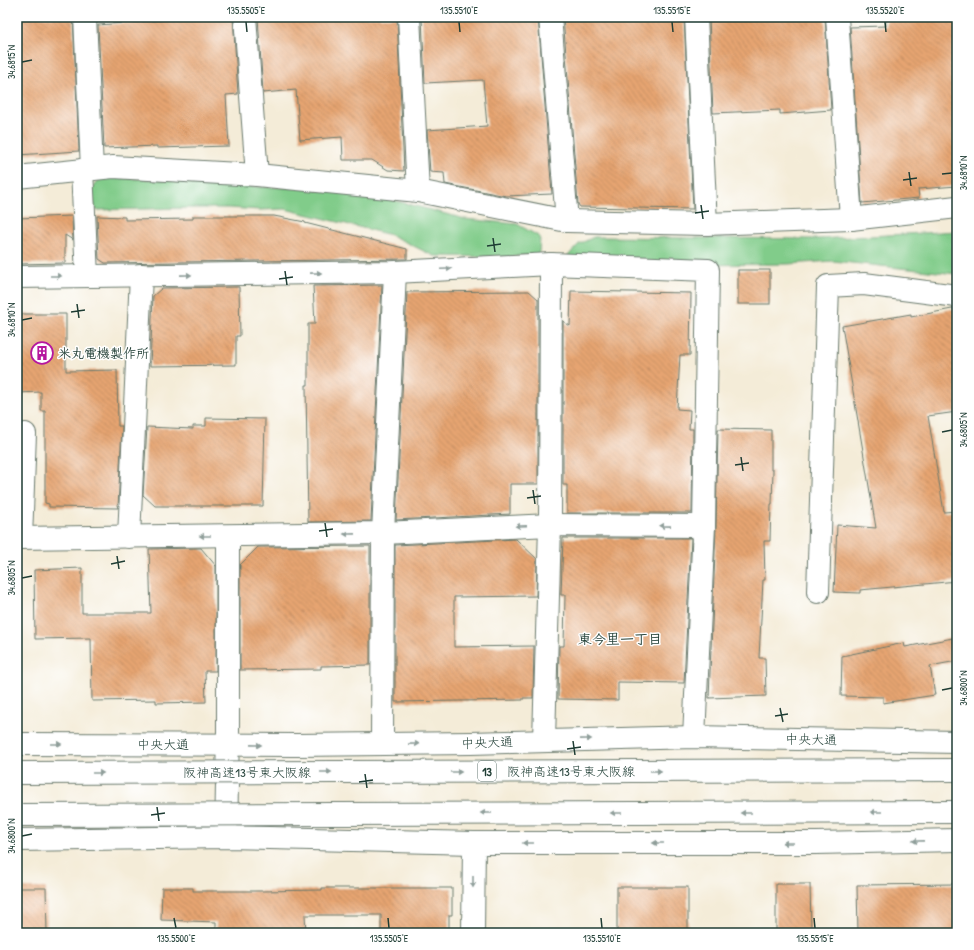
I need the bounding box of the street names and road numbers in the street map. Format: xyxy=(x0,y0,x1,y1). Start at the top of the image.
street label: 中央大通 xyxy=(785,730,837,748)
street label: 中央大通 xyxy=(461,732,513,752)
street label: 中央大通 xyxy=(137,735,189,753)
road number: 13 xyxy=(478,761,496,781)
street label: 阪神高速13号東大阪線 xyxy=(507,762,636,780)
street label: 阪神高速13号東大阪線 xyxy=(183,763,312,781)

